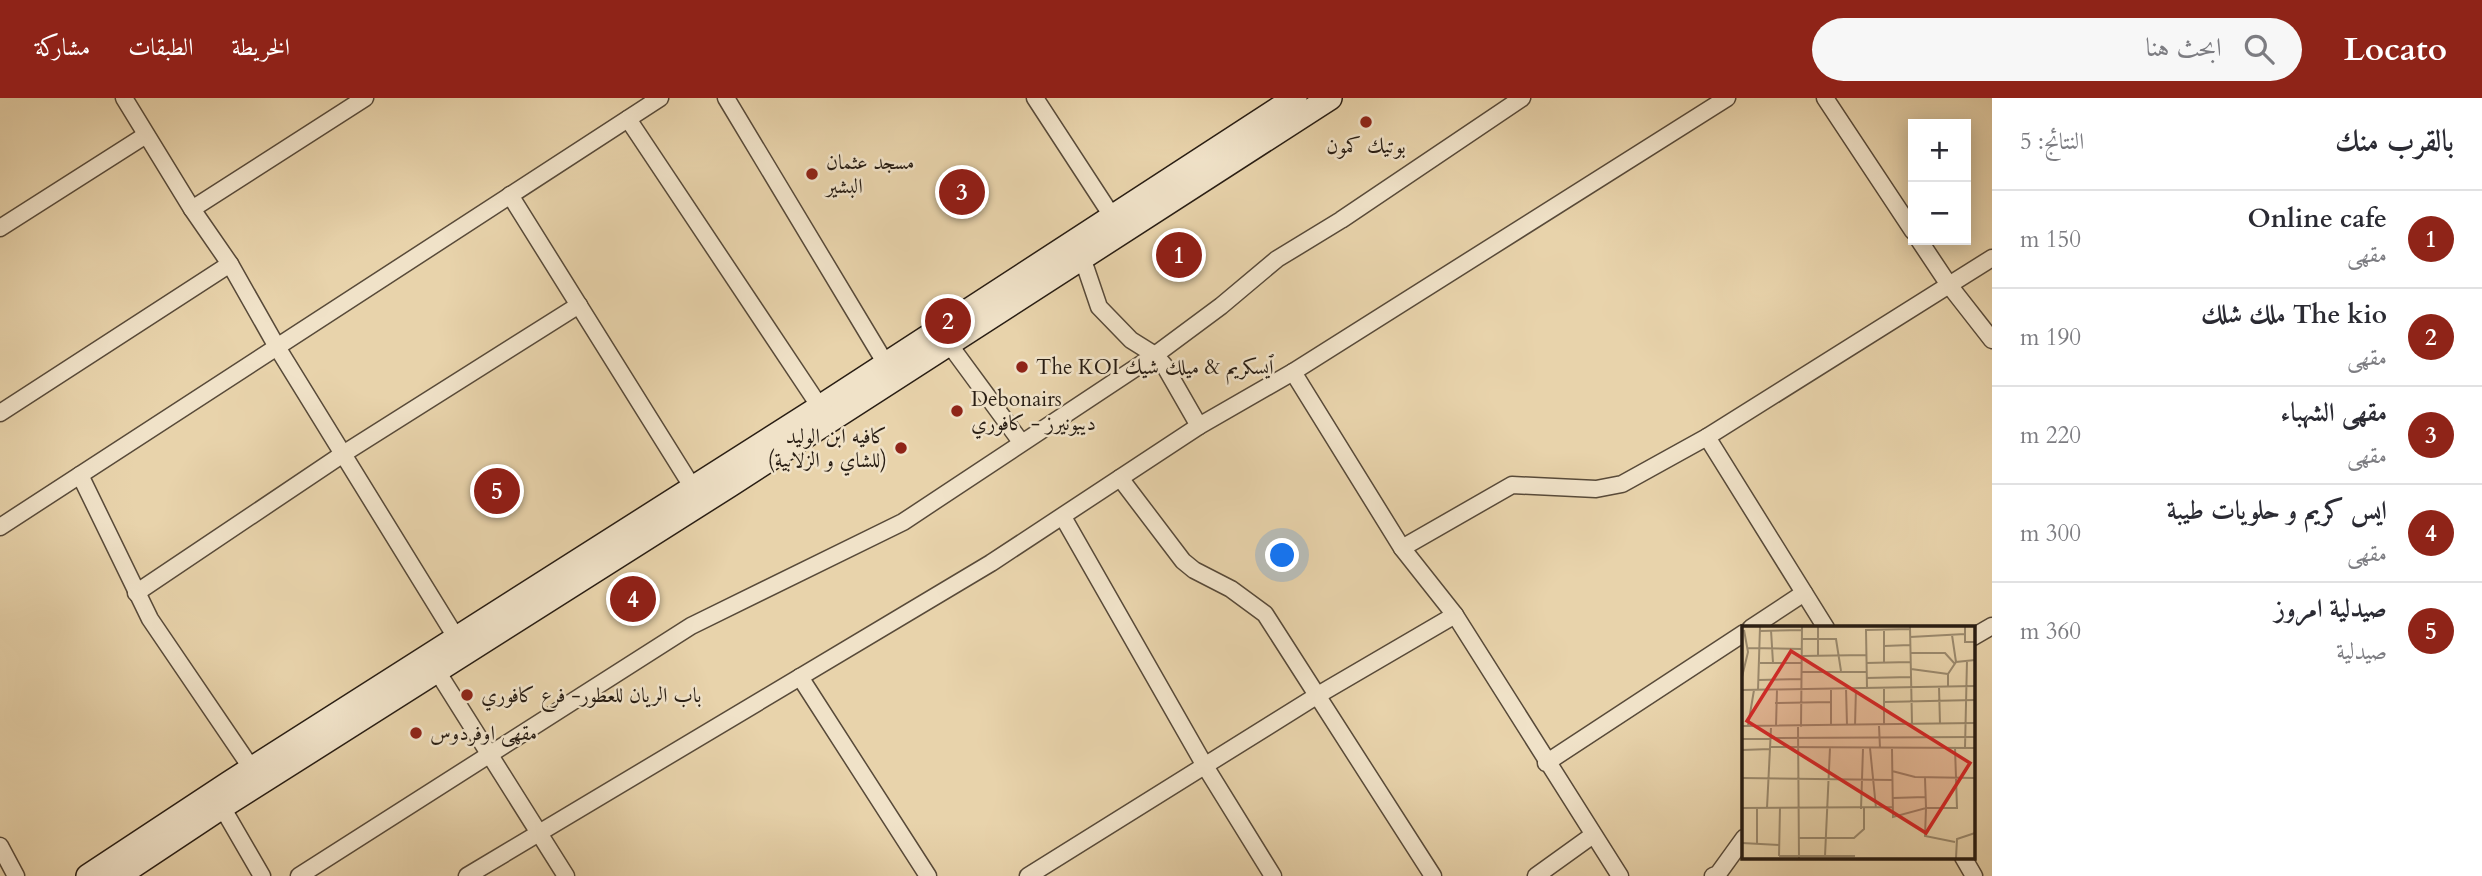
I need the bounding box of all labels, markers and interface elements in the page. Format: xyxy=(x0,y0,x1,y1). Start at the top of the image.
search box xyxy=(1812,18,2302,81)
text: Locato xyxy=(2344,27,2447,72)
text: ابحث هنا xyxy=(2145,30,2222,65)
icon: search xyxy=(2240,30,2278,68)
text: مشاركة xyxy=(35,31,90,64)
text: الطبقات xyxy=(128,31,194,64)
text: الخريطة xyxy=(232,31,290,64)
marker: بوتيك كمون xyxy=(1358,114,1374,130)
map controls xyxy=(1908,119,1971,245)
button: + xyxy=(1908,119,1971,182)
text: بالقرب منك xyxy=(2335,121,2454,162)
text: النتائج: 5 xyxy=(2020,126,2084,157)
place label: بوتيك كمون xyxy=(1326,132,1406,161)
place label: مسجد عثمان البشير xyxy=(824,148,915,201)
marker: مسجد عثمان البشير xyxy=(804,166,820,182)
pin: 3 xyxy=(939,166,985,218)
button: − xyxy=(1908,182,1971,245)
text: Online cafe xyxy=(2247,201,2387,236)
text: 150 m xyxy=(2020,224,2081,255)
text: 1 xyxy=(2425,224,2437,255)
pin: 1 xyxy=(1156,229,1202,281)
text: مقهى xyxy=(2347,239,2387,270)
pin: 2 xyxy=(925,295,971,347)
text: The kio ملك شلك xyxy=(2201,297,2387,332)
text: 190 m xyxy=(2020,322,2081,353)
text: 2 xyxy=(2425,322,2437,353)
text: مقهى xyxy=(2347,342,2387,373)
place label: The KOI ٱيسكريم & ميلك شيك xyxy=(1036,353,1274,385)
marker: The KOI ٱيسكريم & ميلك شيك xyxy=(1014,359,1030,375)
place label: Debonairs ديبونيرز - كافوري xyxy=(971,385,1096,439)
text: مقهى الشهباء xyxy=(2280,395,2387,430)
marker: Debonairs ديبونيرز - كافوري xyxy=(949,403,965,419)
text: 220 m xyxy=(2020,420,2081,451)
text: 3 xyxy=(2425,420,2437,451)
place label: كافيه ابن الوليد (للشاي و الزلابية) xyxy=(768,422,887,476)
marker: كافيه ابن الوليد (للشاي و الزلابية) xyxy=(893,440,909,456)
text: مقهى xyxy=(2347,440,2387,471)
pin: 5 xyxy=(474,465,520,517)
text: ايس كريم و حلويات طيبة xyxy=(2167,493,2387,528)
text: 300 m xyxy=(2020,518,2081,549)
text: 4 xyxy=(2425,518,2437,549)
your location xyxy=(1265,538,1299,572)
text: مقهى xyxy=(2347,538,2387,569)
pin: 4 xyxy=(610,573,656,625)
text: صيدلية امروز xyxy=(2275,591,2387,626)
text: 360 m xyxy=(2020,616,2081,647)
text: 5 xyxy=(2425,616,2437,647)
inset map xyxy=(1742,626,1974,858)
text: صيدلية xyxy=(2336,636,2387,667)
place label: باب الريان للعطور- فرع كافوري xyxy=(481,681,701,713)
marker: باب الريان للعطور- فرع كافوري xyxy=(459,687,475,703)
place label: مقهى اوفردوس xyxy=(430,719,537,748)
marker: مقهى اوفردوس xyxy=(408,725,424,741)

